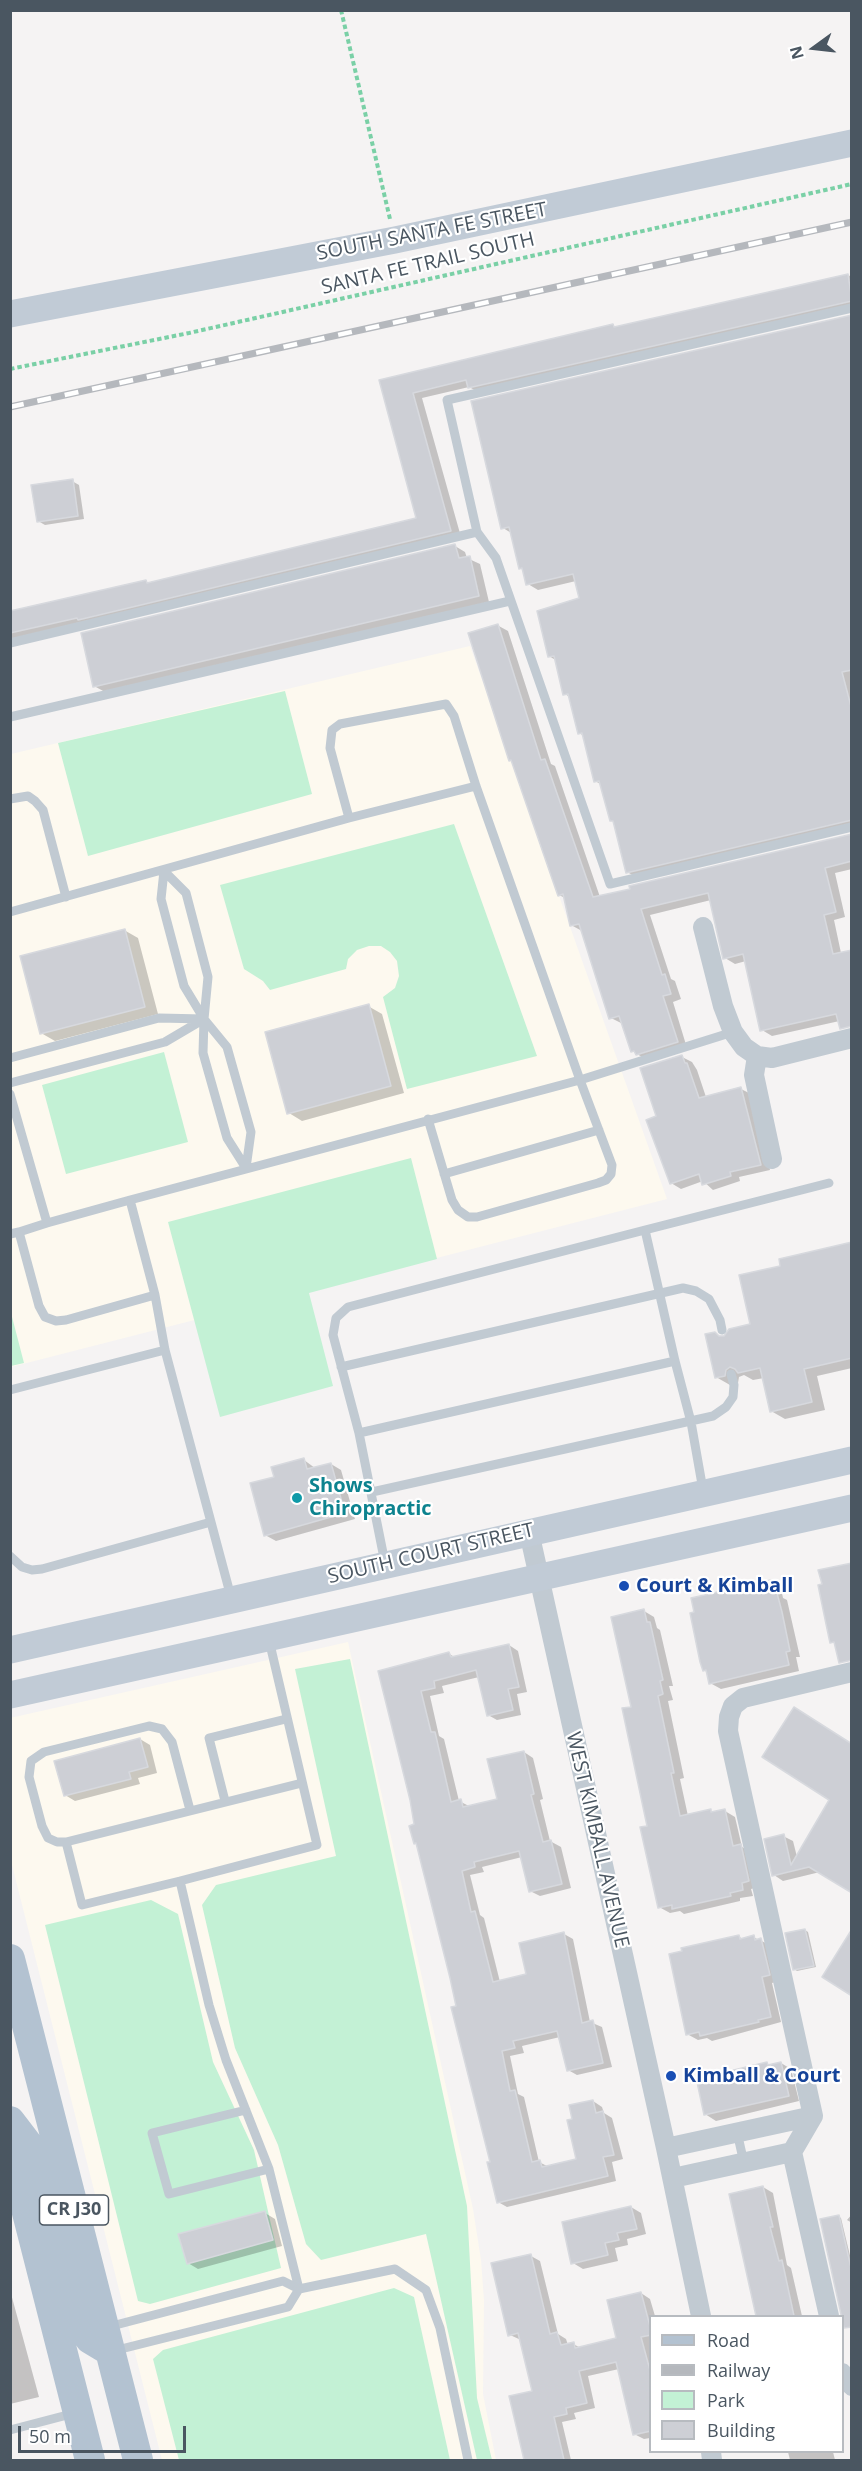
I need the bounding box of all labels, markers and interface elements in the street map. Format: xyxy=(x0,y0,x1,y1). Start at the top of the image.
north arrow xyxy=(784,18,844,78)
text: N xyxy=(784,44,809,62)
street label: SOUTH SANTA FE STREET xyxy=(315,198,549,266)
street label: SANTA FE TRAIL SOUTH xyxy=(319,228,537,300)
place label: Shows Chiropractic xyxy=(309,1474,432,1521)
marker: Shows Chiropractic xyxy=(290,1491,304,1505)
street label: SOUTH COURT STREET xyxy=(326,1519,536,1589)
place label: Court & Kimball xyxy=(636,1574,793,1598)
marker: Court & Kimball xyxy=(617,1579,631,1593)
street label: WEST KIMBALL AVENUE xyxy=(560,1730,634,1950)
place label: Kimball & Court xyxy=(683,2064,840,2088)
marker: Kimball & Court xyxy=(664,2069,678,2083)
road number: CR J30 xyxy=(40,2195,109,2225)
legend xyxy=(649,2315,844,2453)
text: Road xyxy=(707,2328,750,2352)
text: Railway xyxy=(707,2358,770,2382)
text: Park xyxy=(707,2388,745,2412)
scale bar xyxy=(21,2414,189,2452)
text: Building xyxy=(707,2418,775,2442)
text: 50 m xyxy=(29,2424,71,2448)

